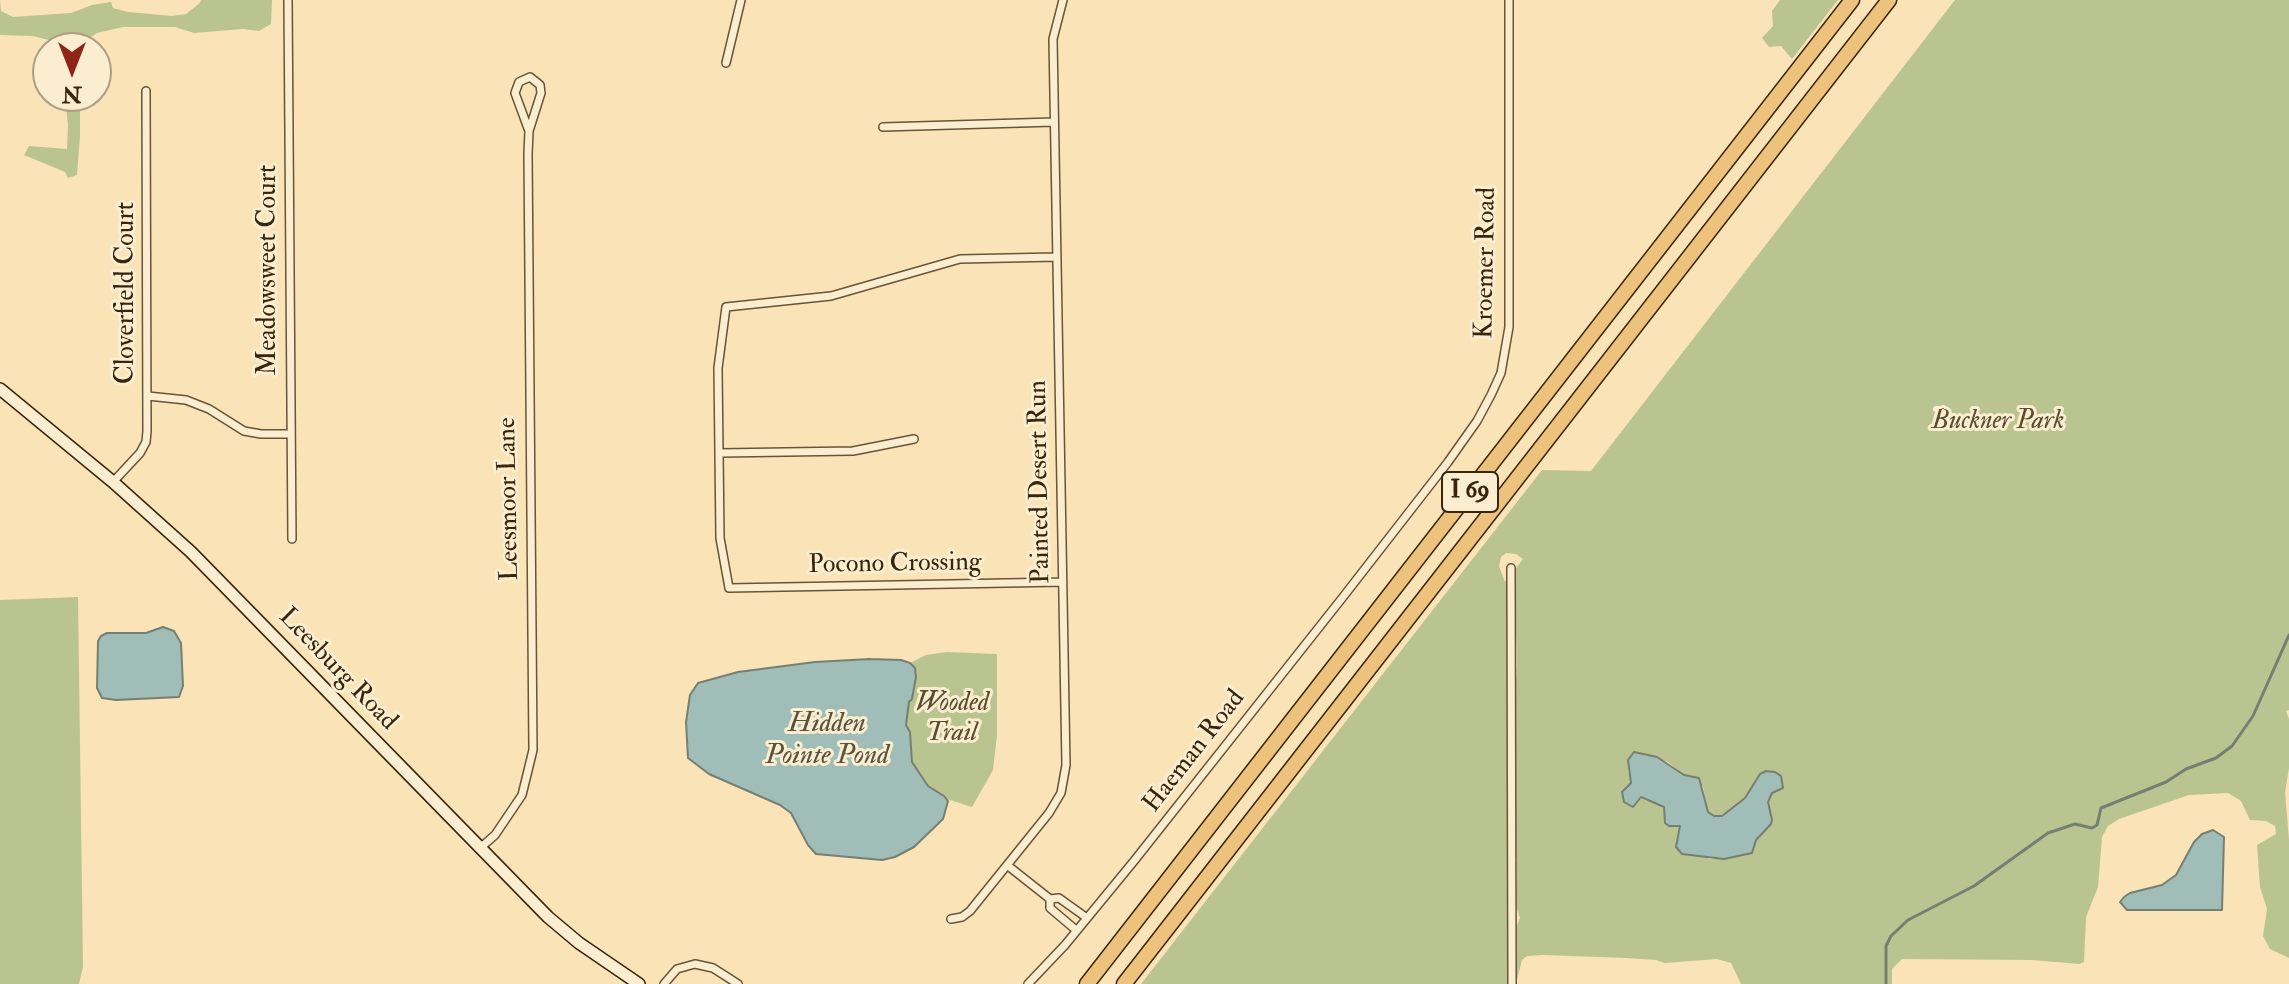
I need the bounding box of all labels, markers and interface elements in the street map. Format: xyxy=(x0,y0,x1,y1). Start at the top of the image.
north arrow xyxy=(32,32,112,112)
text: N xyxy=(62,80,82,108)
street label: Meadowsweet Court xyxy=(253,164,285,376)
street label: Kroemer Road xyxy=(1470,187,1504,339)
street label: Cloverfield Court xyxy=(111,202,143,384)
street label: Painted Desert Run xyxy=(1024,380,1058,584)
park label: Buckner Park xyxy=(1932,406,2064,438)
street label: Leesmoor Lane xyxy=(493,417,527,581)
road number: I 69 xyxy=(1442,472,1498,512)
street label: Pocono Crossing xyxy=(808,548,982,582)
street label: Leesburg Road xyxy=(271,602,403,738)
street label: Haeman Road xyxy=(1137,684,1253,820)
park label: Wooded Trail xyxy=(915,688,989,750)
water label: Hidden Pointe Pond xyxy=(765,708,889,774)

